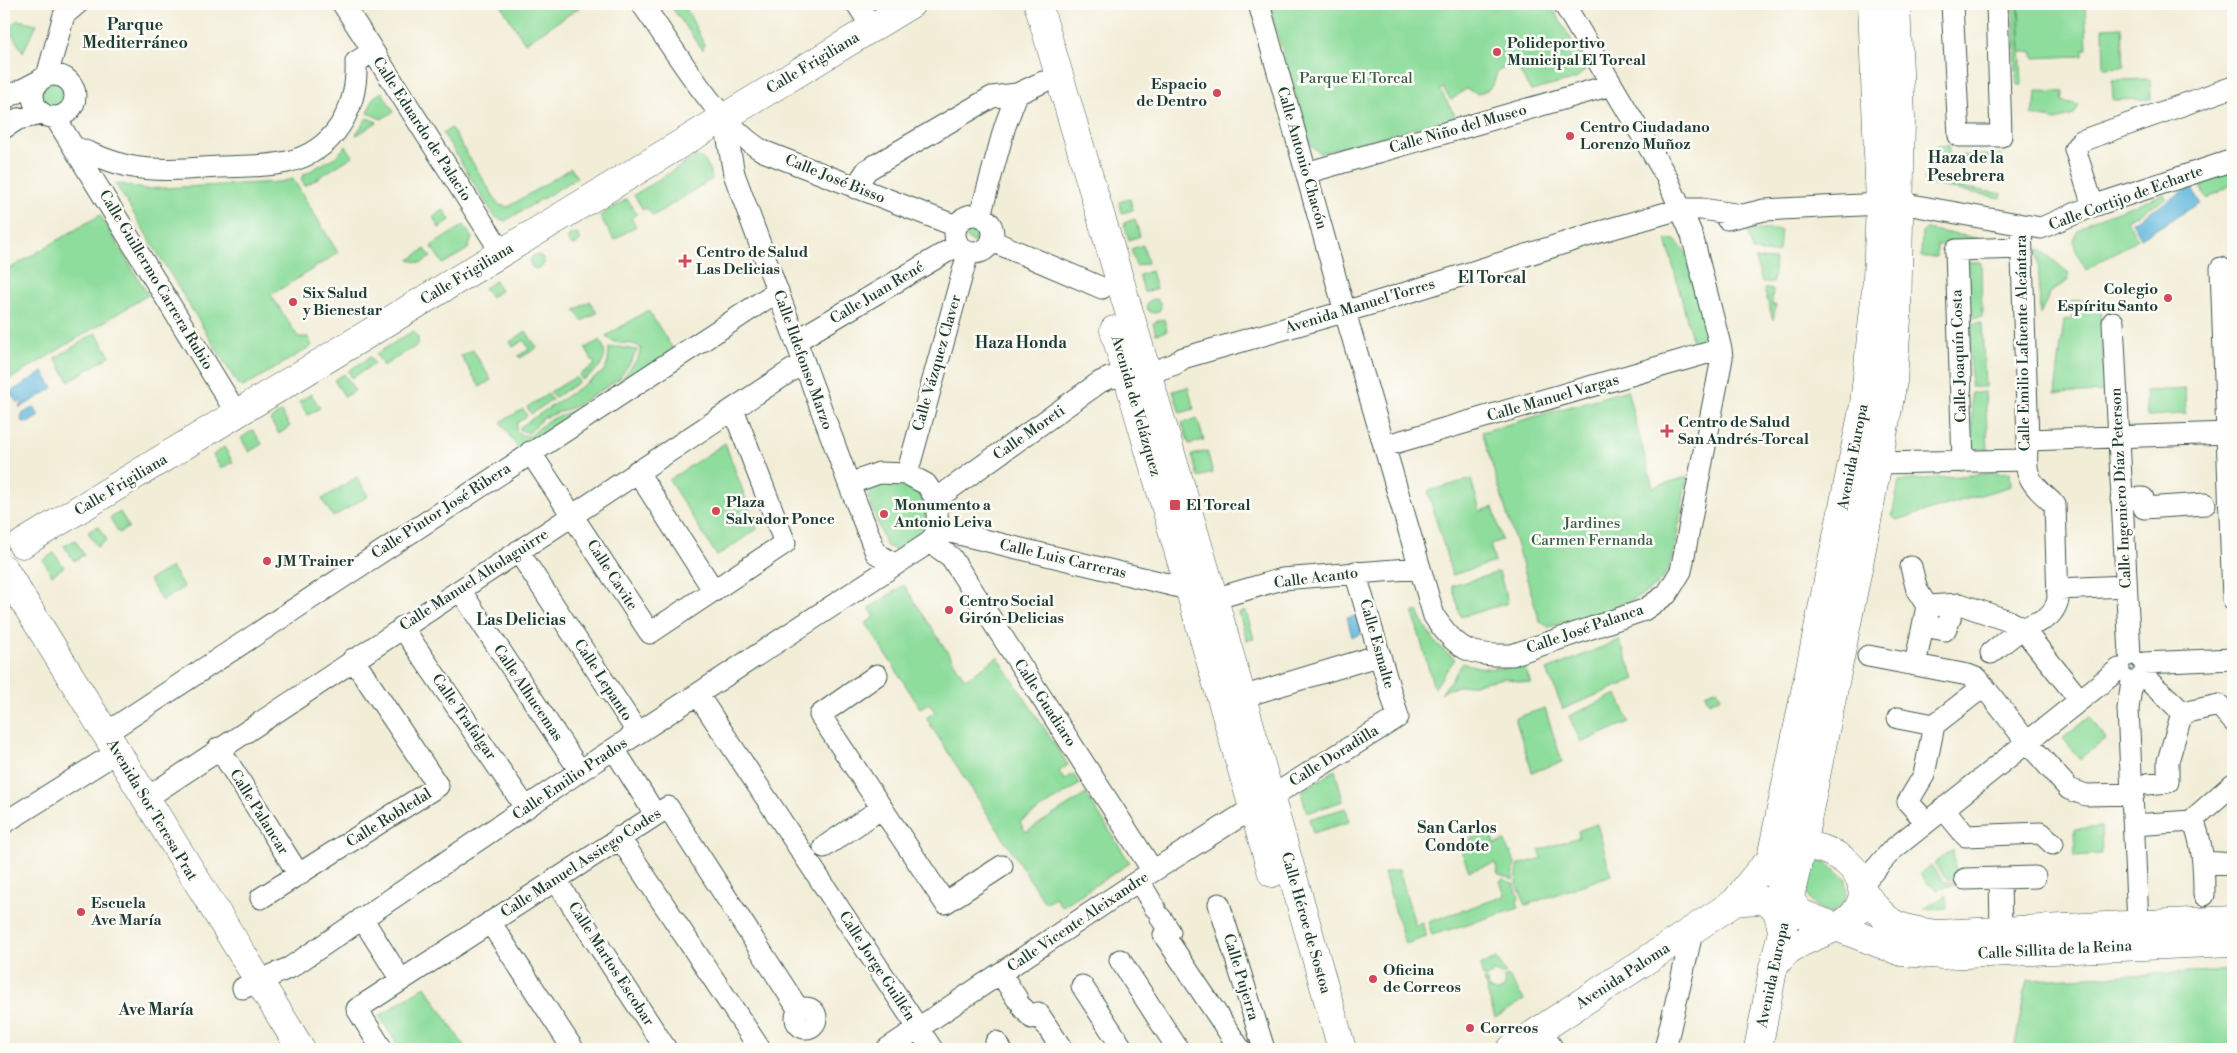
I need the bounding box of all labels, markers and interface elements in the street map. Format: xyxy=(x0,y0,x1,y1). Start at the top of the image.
district label: Parque Mediterráneo xyxy=(82,15,188,53)
street label: Calle Frigiliana xyxy=(763,28,863,98)
place label: Polideportivo Municipal El Torcal xyxy=(1507,34,1646,70)
marker: Polideportivo Municipal El Torcal xyxy=(1491,46,1503,58)
street label: Calle Eduardo de Palacio xyxy=(368,53,476,205)
park label: Parque El Torcal xyxy=(1299,69,1413,88)
place label: Espacio de Dentro xyxy=(1136,75,1207,111)
street label: Calle Antonio Chacón xyxy=(1273,85,1331,232)
marker: Espacio de Dentro xyxy=(1211,87,1223,99)
street label: Calle Niño del Museo xyxy=(1387,100,1529,158)
place label: Centro Ciudadano Lorenzo Muñoz xyxy=(1580,118,1710,154)
marker: Centro Ciudadano Lorenzo Muñoz xyxy=(1564,130,1576,142)
district label: Haza de la Pesebrera xyxy=(1927,148,2005,186)
street label: Calle José Bisso xyxy=(782,150,888,208)
street label: Calle Cortijo de Echarte xyxy=(2046,161,2206,235)
street label: Calle Guillermo Carrera Rubio xyxy=(95,187,217,373)
street label: Calle Emilio Lafuente Alcántara xyxy=(2012,234,2034,451)
street label: Calle Frigiliana xyxy=(417,239,517,309)
place label: Centro de Salud Las Delicias xyxy=(696,243,809,279)
marker: Centro de Salud Las Delicias xyxy=(678,254,692,268)
street label: Calle Juan René xyxy=(827,257,927,329)
district label: El Torcal xyxy=(1458,268,1527,288)
street label: Avenida Manuel Torres xyxy=(1282,274,1437,338)
place label: Colegio Espíritu Santo xyxy=(2057,280,2158,316)
place label: Six Salud y Bienestar xyxy=(302,284,383,320)
street label: Calle Ildefonso Marzo xyxy=(769,288,837,432)
street label: Calle Joaquín Costa xyxy=(1947,289,1971,423)
street label: Calle Vázquez Claver xyxy=(908,292,966,433)
marker: Colegio Espíritu Santo xyxy=(2162,292,2174,304)
marker: Six Salud y Bienestar xyxy=(287,296,299,308)
street label: Avenida de Velázquez xyxy=(1107,332,1165,479)
district label: Haza Honda xyxy=(975,333,1067,353)
street label: Calle Manuel Vargas xyxy=(1485,370,1621,426)
street label: Calle Ingeniero Díaz Peterson xyxy=(2106,387,2136,589)
street label: Calle Moreti xyxy=(989,401,1069,465)
street label: Avenida Europa xyxy=(1833,402,1873,512)
place label: Centro de Salud San Andrés-Torcal xyxy=(1678,413,1809,449)
marker: Centro de Salud San Andrés-Torcal xyxy=(1660,424,1674,438)
street label: Calle Frigiliana xyxy=(71,450,171,520)
street label: Calle Pintor José Ribera xyxy=(368,459,515,563)
place label: Plaza Salvador Ponce xyxy=(726,493,835,529)
place label: Monumento a Antonio Leiva xyxy=(893,496,993,532)
place label: El Torcal xyxy=(1186,496,1250,515)
marker: El Torcal xyxy=(1168,498,1182,512)
marker: Plaza Salvador Ponce xyxy=(710,505,722,517)
marker: Monumento a Antonio Leiva xyxy=(878,508,890,520)
park label: Jardines Carmen Fernanda xyxy=(1531,514,1653,550)
street label: Calle Manuel Altolaguirre xyxy=(396,525,552,635)
street label: Calle Luis Carreras xyxy=(998,535,1128,583)
street label: Calle Cavite xyxy=(582,536,642,614)
place label: JM Trainer xyxy=(275,552,355,571)
marker: JM Trainer xyxy=(261,555,273,567)
street label: Calle Acanto xyxy=(1273,563,1359,593)
place label: Centro Social Girón-Delicias xyxy=(959,592,1064,628)
street label: Calle Esmalte xyxy=(1355,597,1399,691)
street label: Calle José Palanca xyxy=(1524,600,1647,658)
marker: Centro Social Girón-Delicias xyxy=(943,604,955,616)
district label: Las Delicias xyxy=(476,610,566,630)
street label: Calle Lepanto xyxy=(570,636,636,724)
street label: Calle Alhucemas xyxy=(489,641,567,745)
street label: Calle Guadiaro xyxy=(1010,656,1080,750)
street label: Calle Trafalgar xyxy=(427,670,501,764)
street label: Calle Doradilla xyxy=(1286,721,1382,791)
street label: Calle Emilio Prados xyxy=(509,733,631,825)
street label: Avenida Sor Teresa Prat xyxy=(102,735,202,885)
street label: Calle Palancar xyxy=(225,766,293,859)
street label: Calle Robledal xyxy=(343,784,436,852)
street label: Calle Manuel Assiego Codes xyxy=(497,804,665,922)
district label: San Carlos Condote xyxy=(1417,818,1497,856)
street label: Calle Héroe de Sostoa xyxy=(1277,850,1335,996)
street label: Calle Vicente Aleixandre xyxy=(1004,868,1152,976)
place label: Escuela Ave María xyxy=(90,894,162,930)
street label: Calle Martos Escobar xyxy=(564,898,658,1030)
marker: Escuela Ave María xyxy=(75,906,87,918)
street label: Calle Jorge Guillén xyxy=(834,908,920,1024)
street label: Avenida Europa xyxy=(1752,920,1794,1030)
street label: Calle Pujerra xyxy=(1219,931,1263,1023)
street label: Calle Sillita de la Reina xyxy=(1977,936,2133,964)
street label: Avenida Paloma xyxy=(1572,938,1674,1014)
place label: Oficina de Correos xyxy=(1383,961,1461,997)
marker: Oficina de Correos xyxy=(1367,973,1379,985)
district label: Ave María xyxy=(117,1000,194,1020)
place label: Correos xyxy=(1480,1019,1538,1038)
marker: Correos xyxy=(1464,1022,1476,1034)

